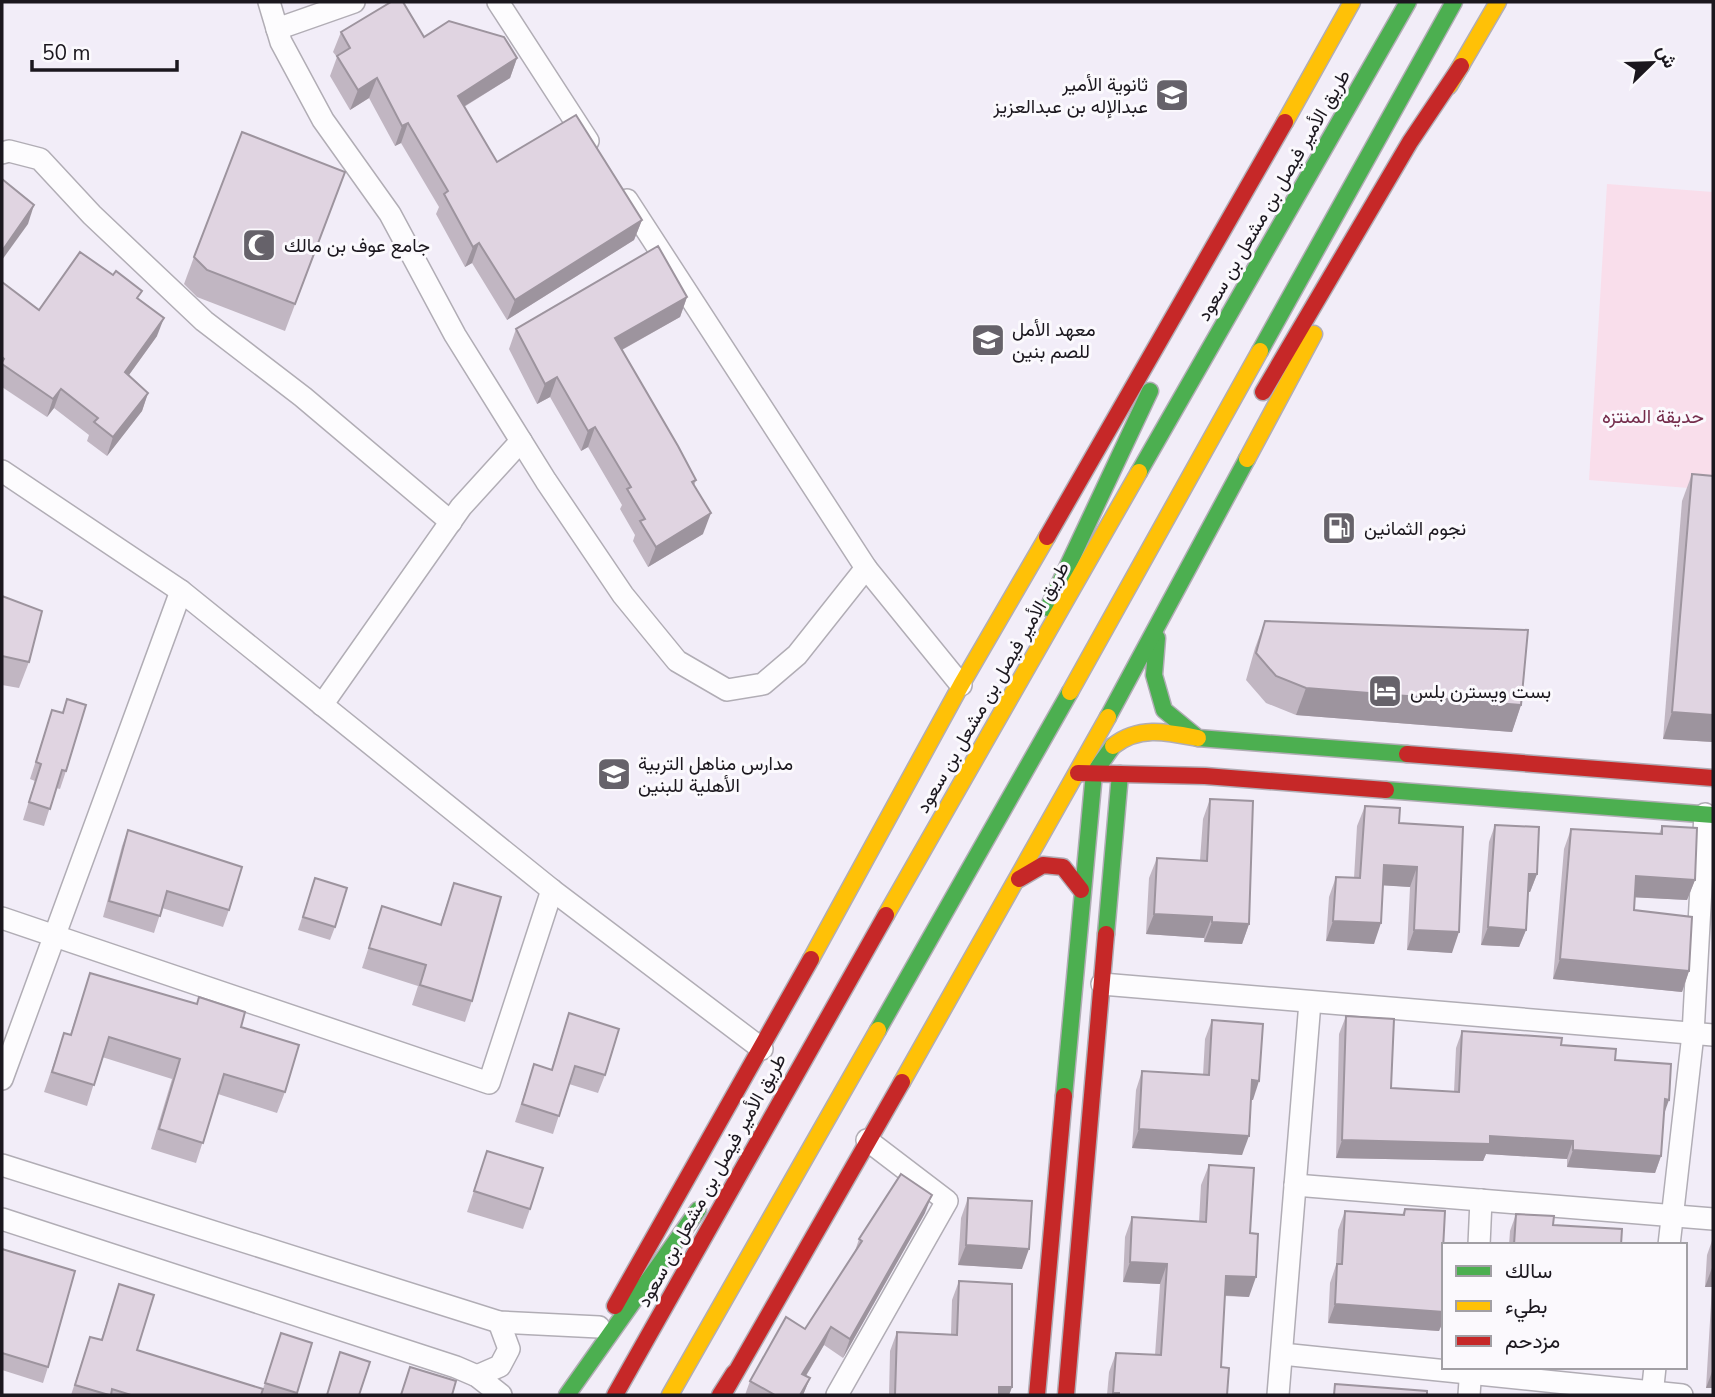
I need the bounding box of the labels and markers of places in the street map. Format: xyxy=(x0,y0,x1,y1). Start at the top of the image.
place label: ثانوية الأمير عبدالإله بن عبدالعزيز xyxy=(992,72,1148,120)
school or university icon: ثانوية الأمير عبدالإله بن عبدالعزيز xyxy=(1153,76,1191,114)
mosque icon: جامع عوف بن مالك xyxy=(240,226,278,264)
place label: جامع عوف بن مالك xyxy=(284,233,430,259)
place label: معهد الأمل للصم بنين xyxy=(1012,317,1096,365)
school or university icon: معهد الأمل للصم بنين xyxy=(969,321,1007,359)
fuel station icon: نجوم الثمانين xyxy=(1320,509,1358,547)
place label: نجوم الثمانين xyxy=(1364,516,1466,542)
hotel icon: بست ويسترن بلس xyxy=(1366,672,1404,710)
place label: بست ويسترن بلس xyxy=(1410,679,1551,705)
place label: مدارس مناهل التربية الأهلية للبنين xyxy=(638,751,793,799)
school or university icon: مدارس مناهل التربية الأهلية للبنين xyxy=(595,755,633,793)

